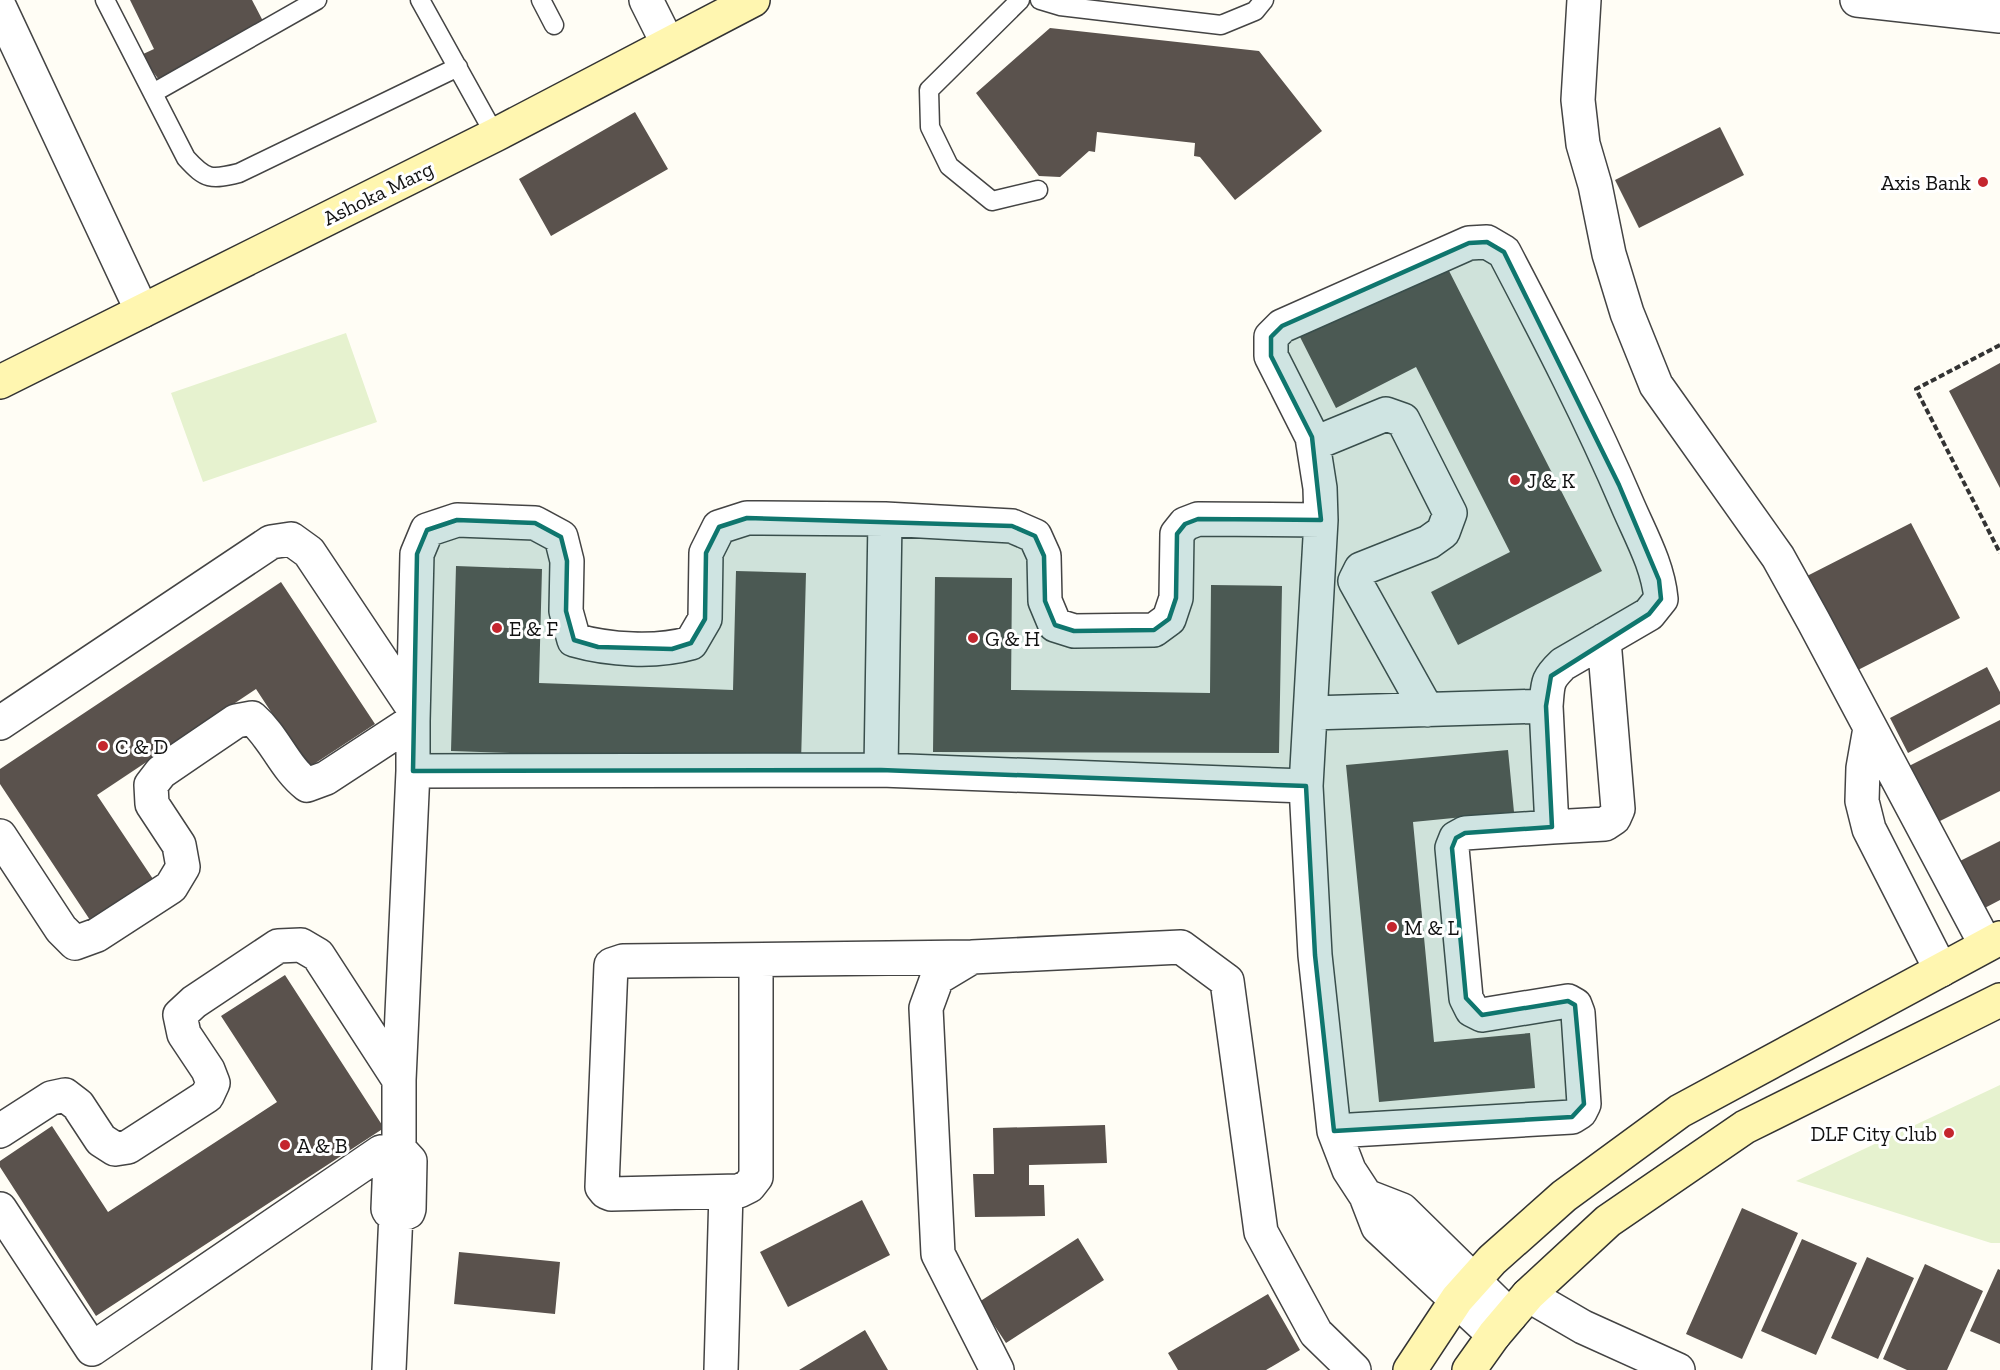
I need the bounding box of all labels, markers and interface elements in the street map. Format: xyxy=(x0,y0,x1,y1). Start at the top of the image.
street label: Ashoka Marg xyxy=(319,155,438,231)
place label: Axis Bank xyxy=(1881,170,1971,195)
marker: Axis Bank xyxy=(1976,175,1990,189)
place label: J & K xyxy=(1527,468,1575,493)
marker: J & K xyxy=(1508,473,1522,487)
place label: E & F xyxy=(509,616,558,641)
marker: E & F xyxy=(490,621,504,635)
place label: G & H xyxy=(985,626,1040,651)
marker: G & H xyxy=(966,631,980,645)
place label: C & D xyxy=(115,734,168,759)
marker: C & D xyxy=(96,739,110,753)
place label: M & L xyxy=(1404,915,1459,940)
marker: M & L xyxy=(1385,920,1399,934)
place label: DLF City Club xyxy=(1811,1121,1937,1146)
marker: DLF City Club xyxy=(1942,1126,1956,1140)
place label: A & B xyxy=(297,1133,347,1158)
marker: A & B xyxy=(278,1138,292,1152)

